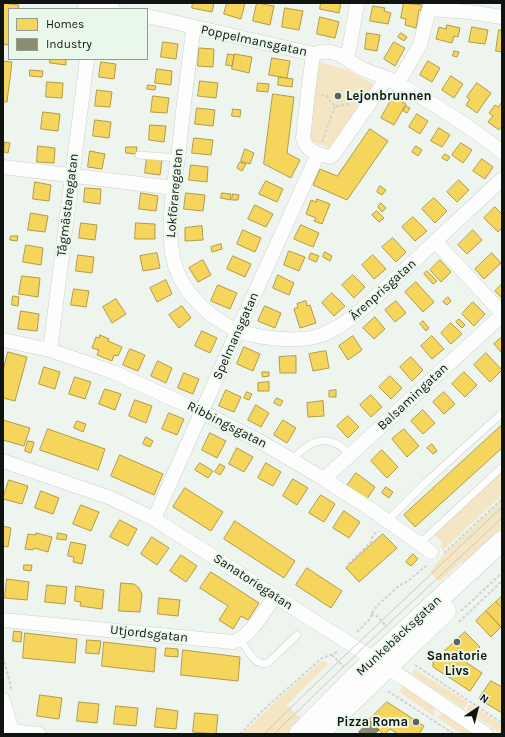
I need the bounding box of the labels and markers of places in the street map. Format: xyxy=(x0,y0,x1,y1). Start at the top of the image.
place label: Lejonbrunnen xyxy=(346,88,432,104)
marker: Lejonbrunnen xyxy=(333,91,343,101)
marker: Sanatorie Livs xyxy=(452,637,462,647)
place label: Sanatorie Livs xyxy=(427,648,487,679)
place label: Pizza Roma xyxy=(337,714,408,730)
marker: Pizza Roma xyxy=(411,717,421,727)

